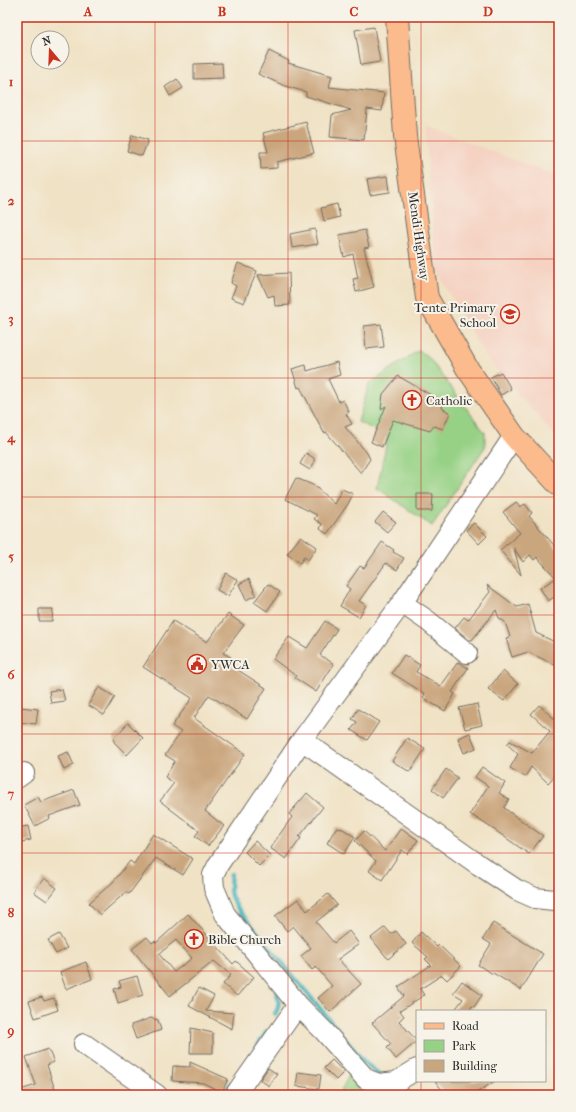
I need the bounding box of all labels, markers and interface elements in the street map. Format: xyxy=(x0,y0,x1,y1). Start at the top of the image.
text: A xyxy=(83,4,93,19)
text: B xyxy=(218,4,227,19)
text: C xyxy=(350,4,359,19)
text: D xyxy=(483,4,493,19)
north arrow xyxy=(30,30,70,70)
text: N xyxy=(41,33,54,49)
text: 1 xyxy=(9,74,14,89)
street label: Mendi Highway xyxy=(405,191,433,283)
text: 2 xyxy=(8,193,15,208)
place label: Tente Primary School xyxy=(414,300,497,330)
school or university icon: Tente Primary School xyxy=(499,303,521,325)
text: 3 xyxy=(8,311,14,327)
church icon: Catholic xyxy=(401,389,423,411)
place label: Catholic xyxy=(426,393,472,408)
text: 4 xyxy=(6,430,16,446)
text: 5 xyxy=(8,549,14,564)
public building icon: YWCA xyxy=(186,653,208,675)
place label: YWCA xyxy=(210,657,250,672)
text: 6 xyxy=(7,667,15,682)
text: 7 xyxy=(7,786,15,801)
text: 8 xyxy=(8,905,15,920)
church icon: Bible Church xyxy=(183,928,205,950)
place label: Bible Church xyxy=(208,932,282,947)
legend xyxy=(416,1010,546,1082)
text: Road xyxy=(452,1019,479,1033)
text: 9 xyxy=(7,1023,15,1039)
text: Park xyxy=(452,1039,477,1053)
text: Building xyxy=(452,1059,497,1073)

